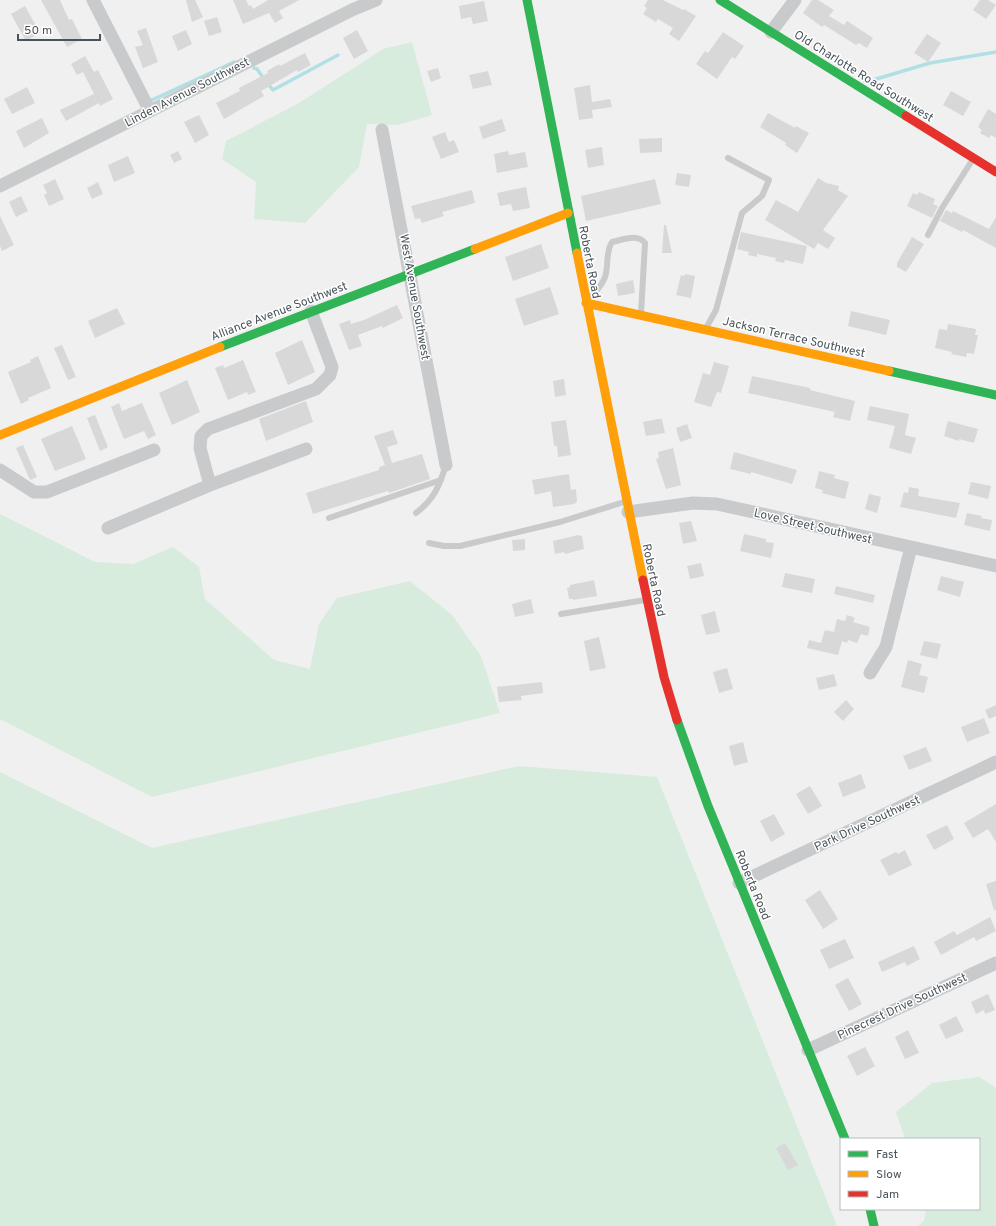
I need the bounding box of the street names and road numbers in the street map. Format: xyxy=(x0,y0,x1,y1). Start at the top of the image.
street label: Old Charlotte Road Southwest xyxy=(791,27,936,126)
street label: Linden Avenue Southwest xyxy=(122,54,253,131)
street label: Roberta Road xyxy=(574,224,604,300)
street label: West Avenue Southwest xyxy=(395,233,433,361)
street label: Alliance Avenue Southwest xyxy=(209,278,350,345)
street label: Jackson Terrace Southwest xyxy=(721,314,867,362)
street label: Love Street Southwest xyxy=(752,506,873,548)
street label: Roberta Road xyxy=(637,542,669,618)
street label: Park Drive Southwest xyxy=(812,792,923,855)
street label: Roberta Road xyxy=(731,848,773,923)
street label: Pinecrest Drive Southwest xyxy=(835,970,970,1044)

